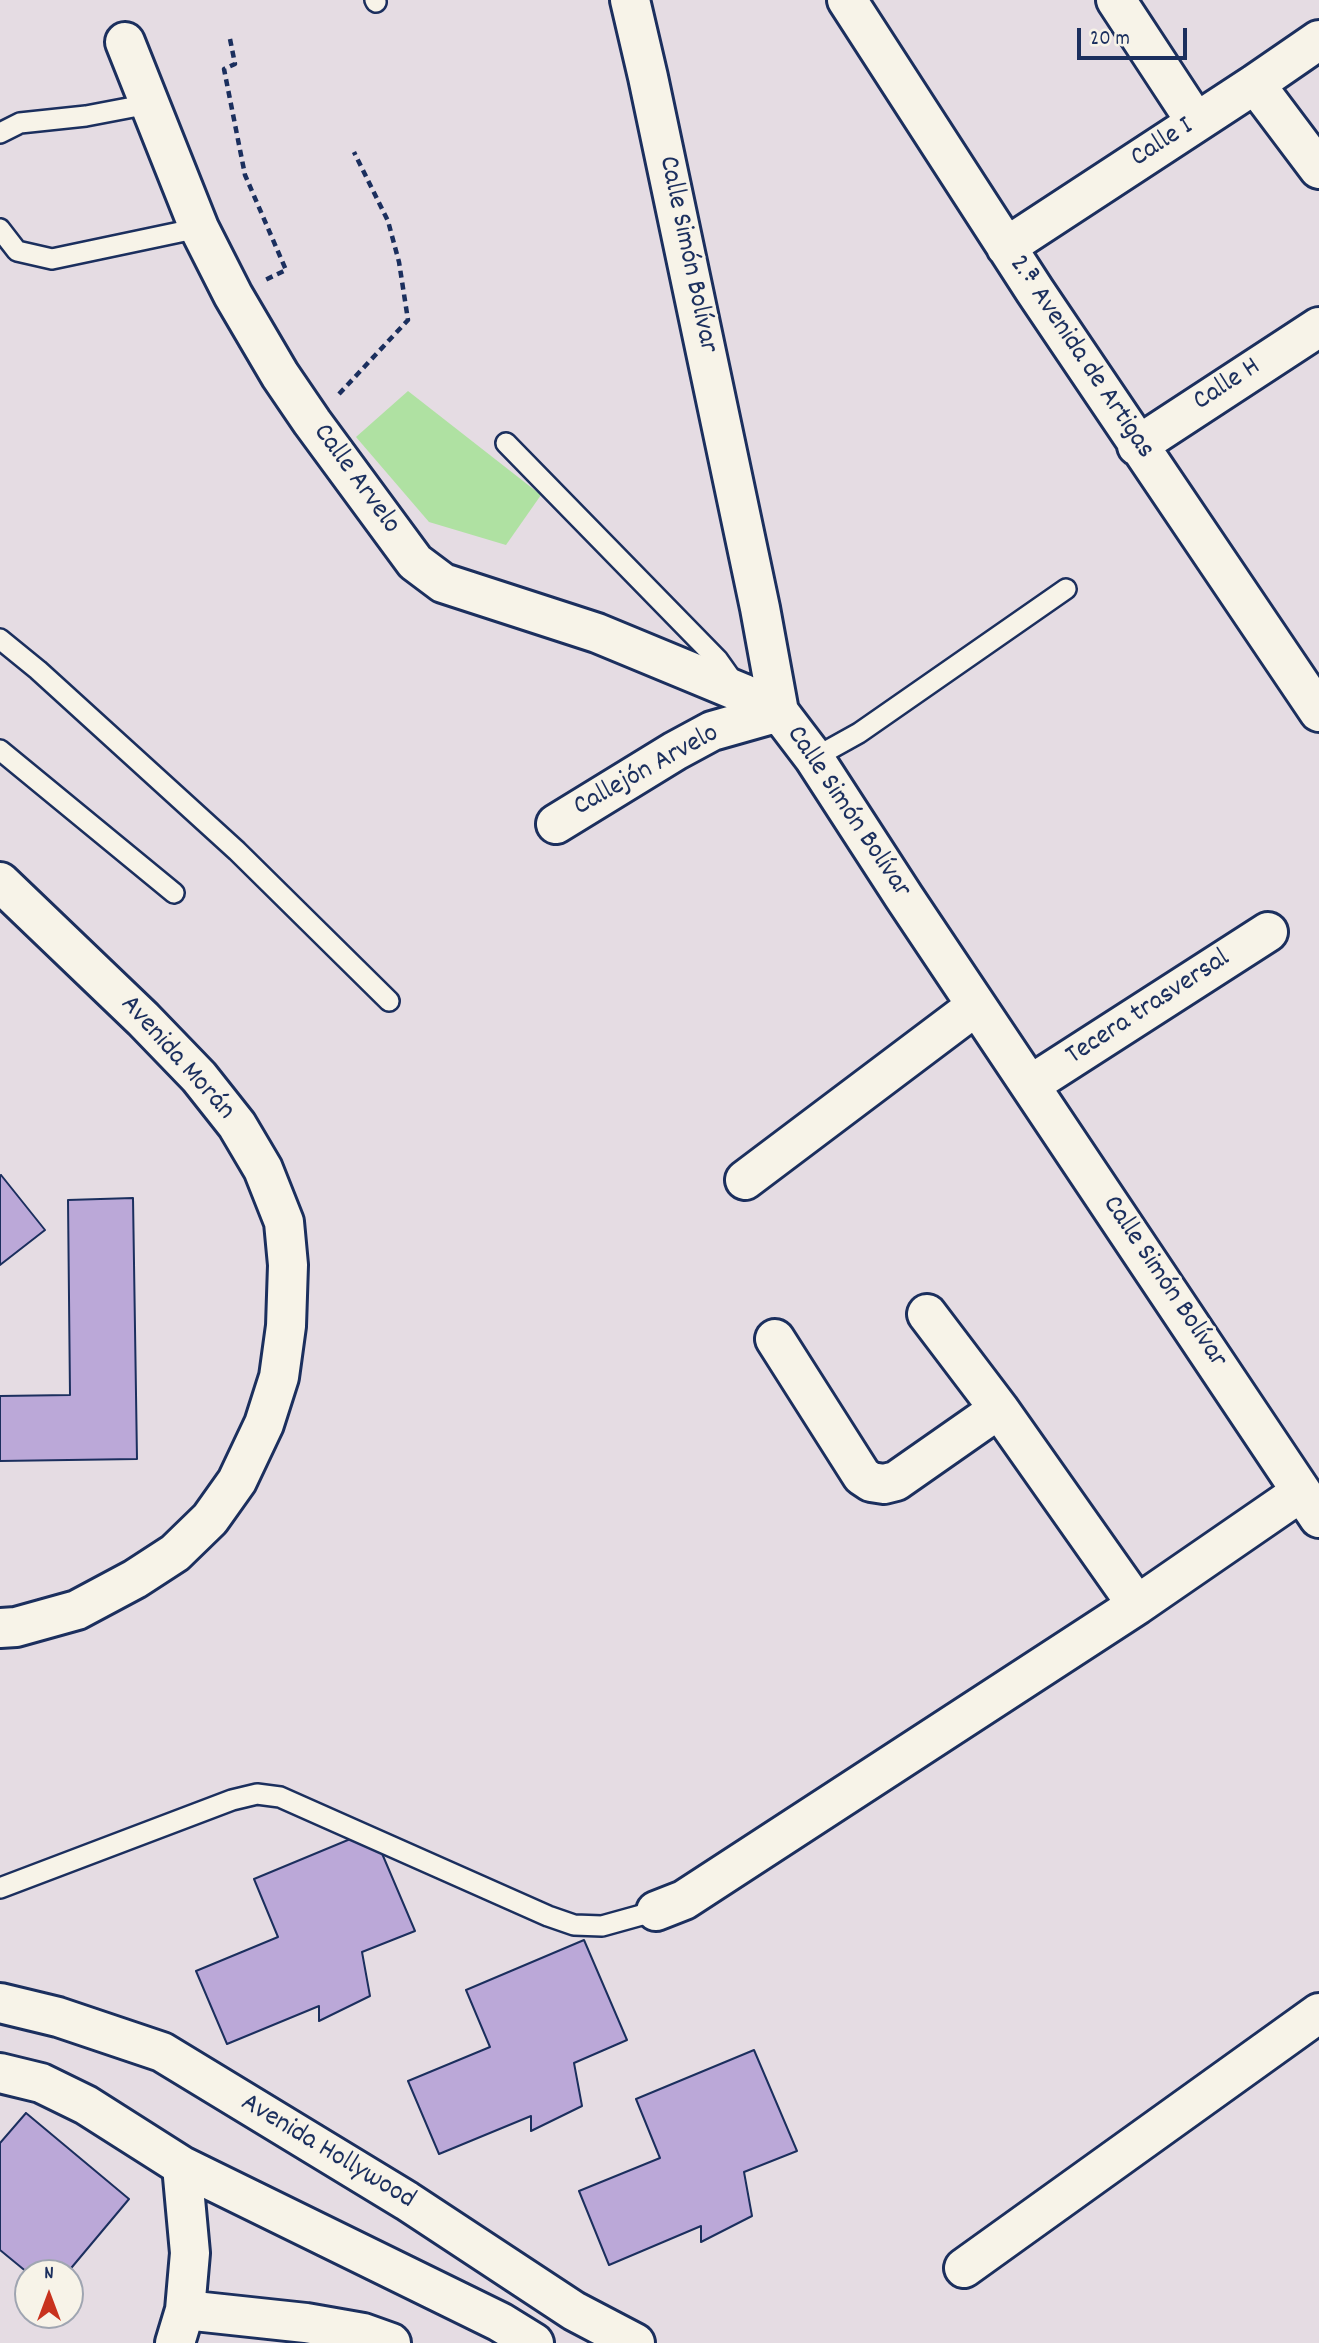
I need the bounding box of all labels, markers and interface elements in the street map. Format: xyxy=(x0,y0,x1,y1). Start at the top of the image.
scale bar xyxy=(1081,14,1191,58)
text: 20 m xyxy=(1090,25,1130,55)
street label: Calle I xyxy=(1125,111,1201,177)
street label: Calle Simón Bolívar xyxy=(649,154,723,356)
street label: 2.ª Avenida de Artigas xyxy=(1000,250,1160,466)
street label: Calle H xyxy=(1188,352,1268,420)
street label: Calle Arvelo xyxy=(304,418,406,542)
street label: Callejón Arvelo xyxy=(569,718,725,826)
street label: Calle Simón Bolívar xyxy=(777,721,917,905)
street label: Tecera trasversal xyxy=(1061,944,1237,1074)
street label: Avenida Morán xyxy=(111,990,241,1128)
street label: Calle Simón Bolívar xyxy=(1093,1191,1233,1375)
street label: Avenida Hollywood xyxy=(234,2088,420,2218)
north arrow xyxy=(14,2259,84,2329)
text: N xyxy=(44,2261,54,2288)

